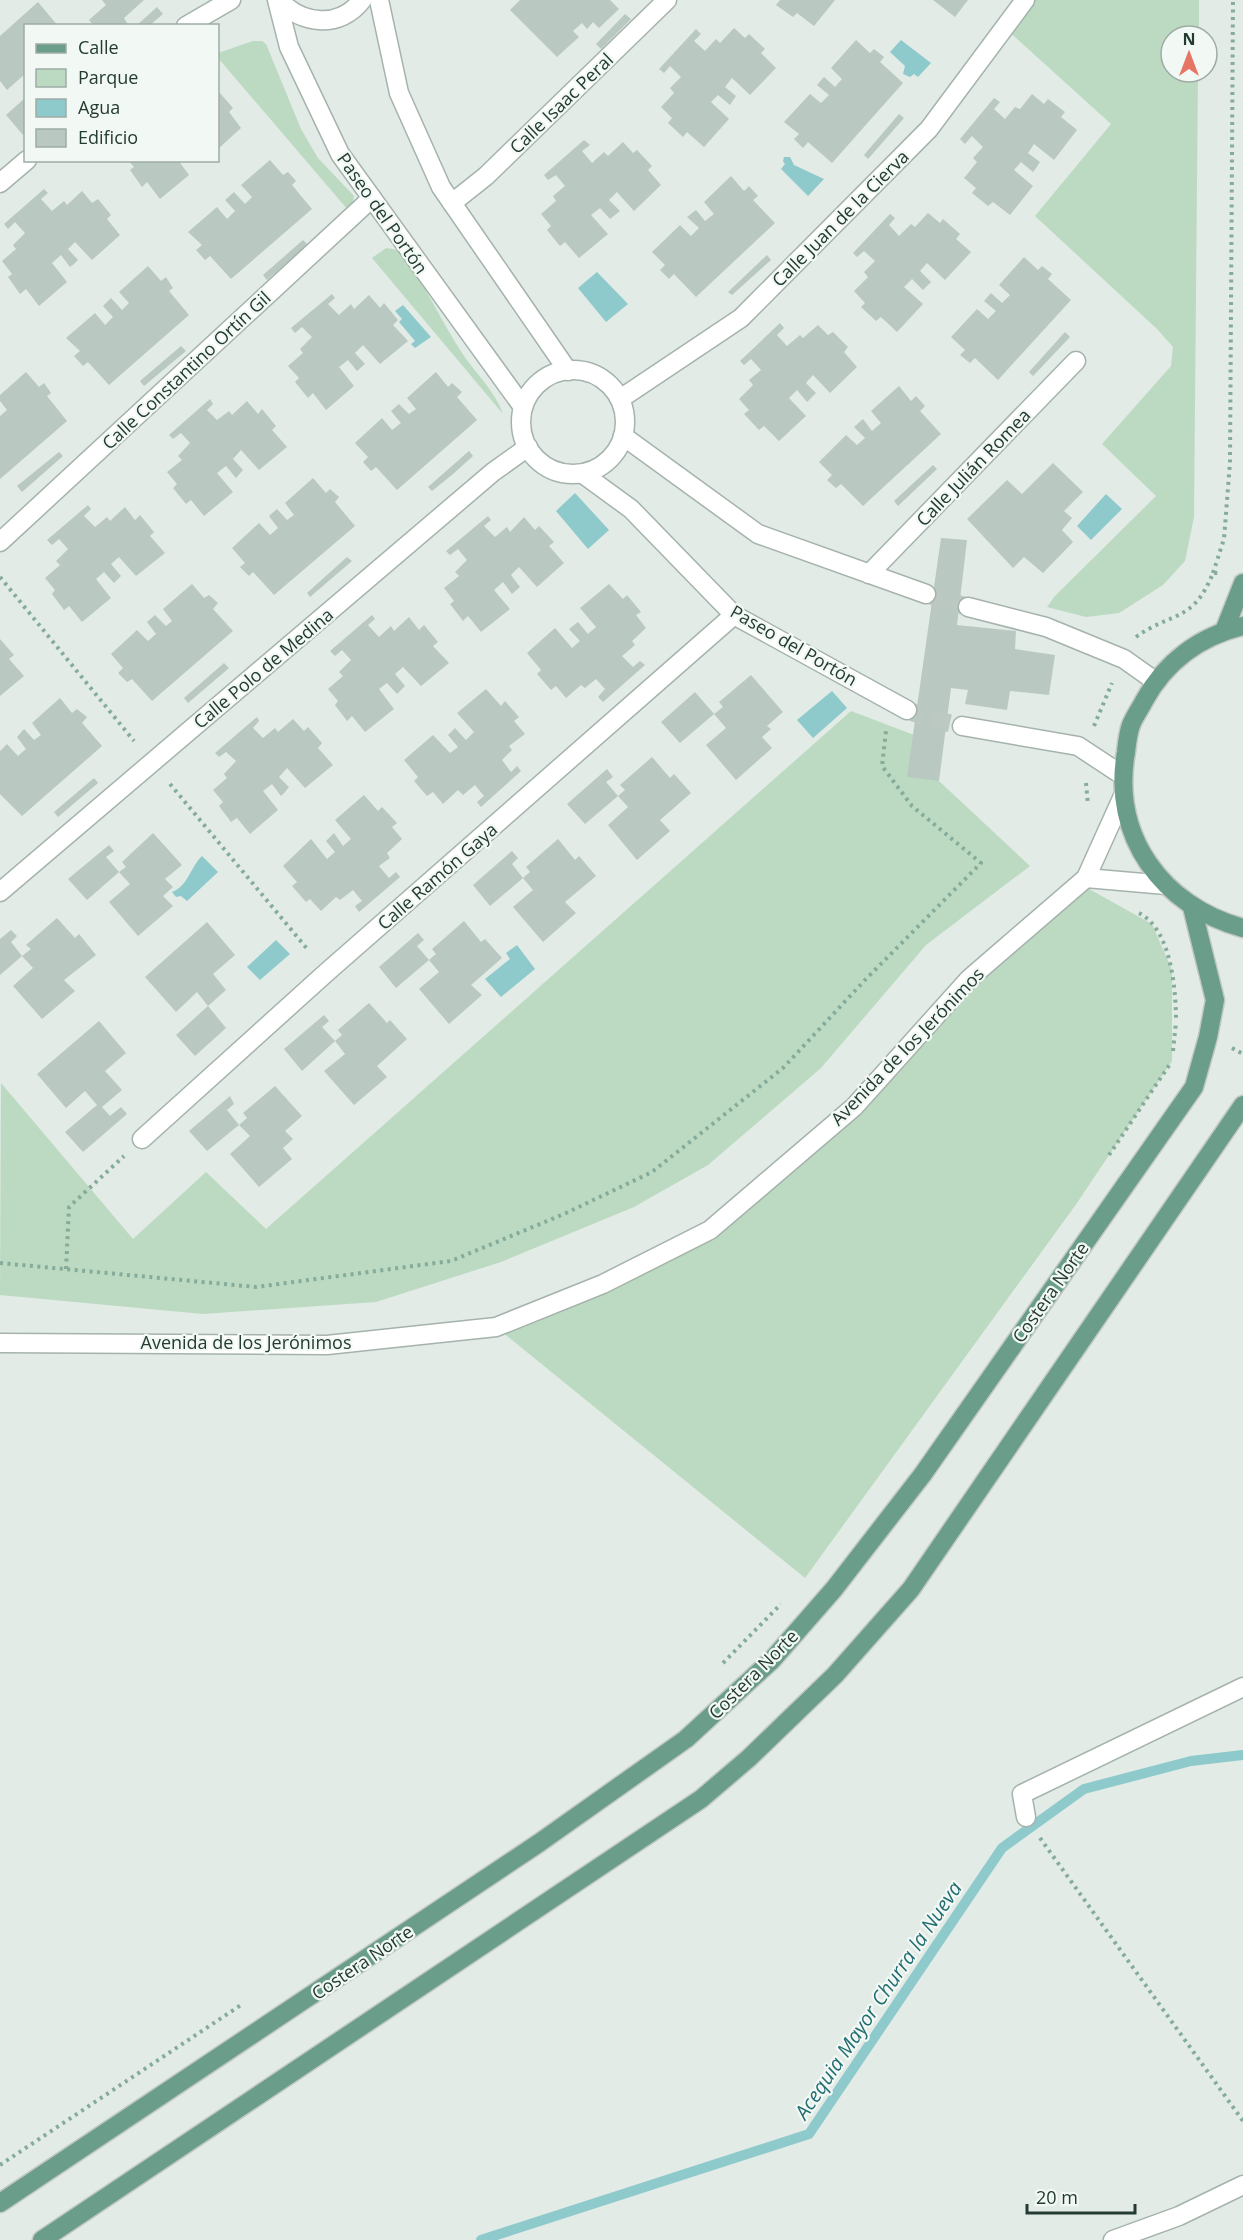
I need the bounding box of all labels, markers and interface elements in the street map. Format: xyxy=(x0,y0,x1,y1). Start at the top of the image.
legend xyxy=(24,24,219,162)
north arrow xyxy=(1159,24,1219,84)
text: N xyxy=(1182,28,1196,50)
text: Calle xyxy=(78,35,119,59)
street label: Calle Isaac Peral xyxy=(504,47,618,159)
text: Parque xyxy=(78,65,138,89)
text: Agua xyxy=(78,95,120,119)
text: Edificio xyxy=(78,125,138,149)
street label: Calle Juan de la Cierva xyxy=(766,144,914,292)
street label: Paseo del Portón xyxy=(332,148,434,278)
street label: Calle Constantino Ortín Gil xyxy=(97,285,275,455)
street label: Calle Julián Romea xyxy=(911,403,1035,531)
street label: Paseo del Portón xyxy=(726,599,862,691)
street label: Calle Polo de Medina xyxy=(188,602,338,734)
street label: Calle Ramón Gaya xyxy=(372,817,502,935)
street label: Avenida de los Jerónimos xyxy=(825,962,989,1130)
street label: Costera Norte xyxy=(1006,1237,1094,1347)
street label: Avenida de los Jerónimos xyxy=(141,1330,351,1354)
street label: Costera Norte xyxy=(703,1624,803,1724)
water label: Acequia Mayor Churra la Nueva xyxy=(787,1876,968,2126)
street label: Costera Norte xyxy=(307,1919,417,2005)
scale bar xyxy=(1027,2177,1135,2215)
text: 20 m xyxy=(1036,2185,1078,2209)

